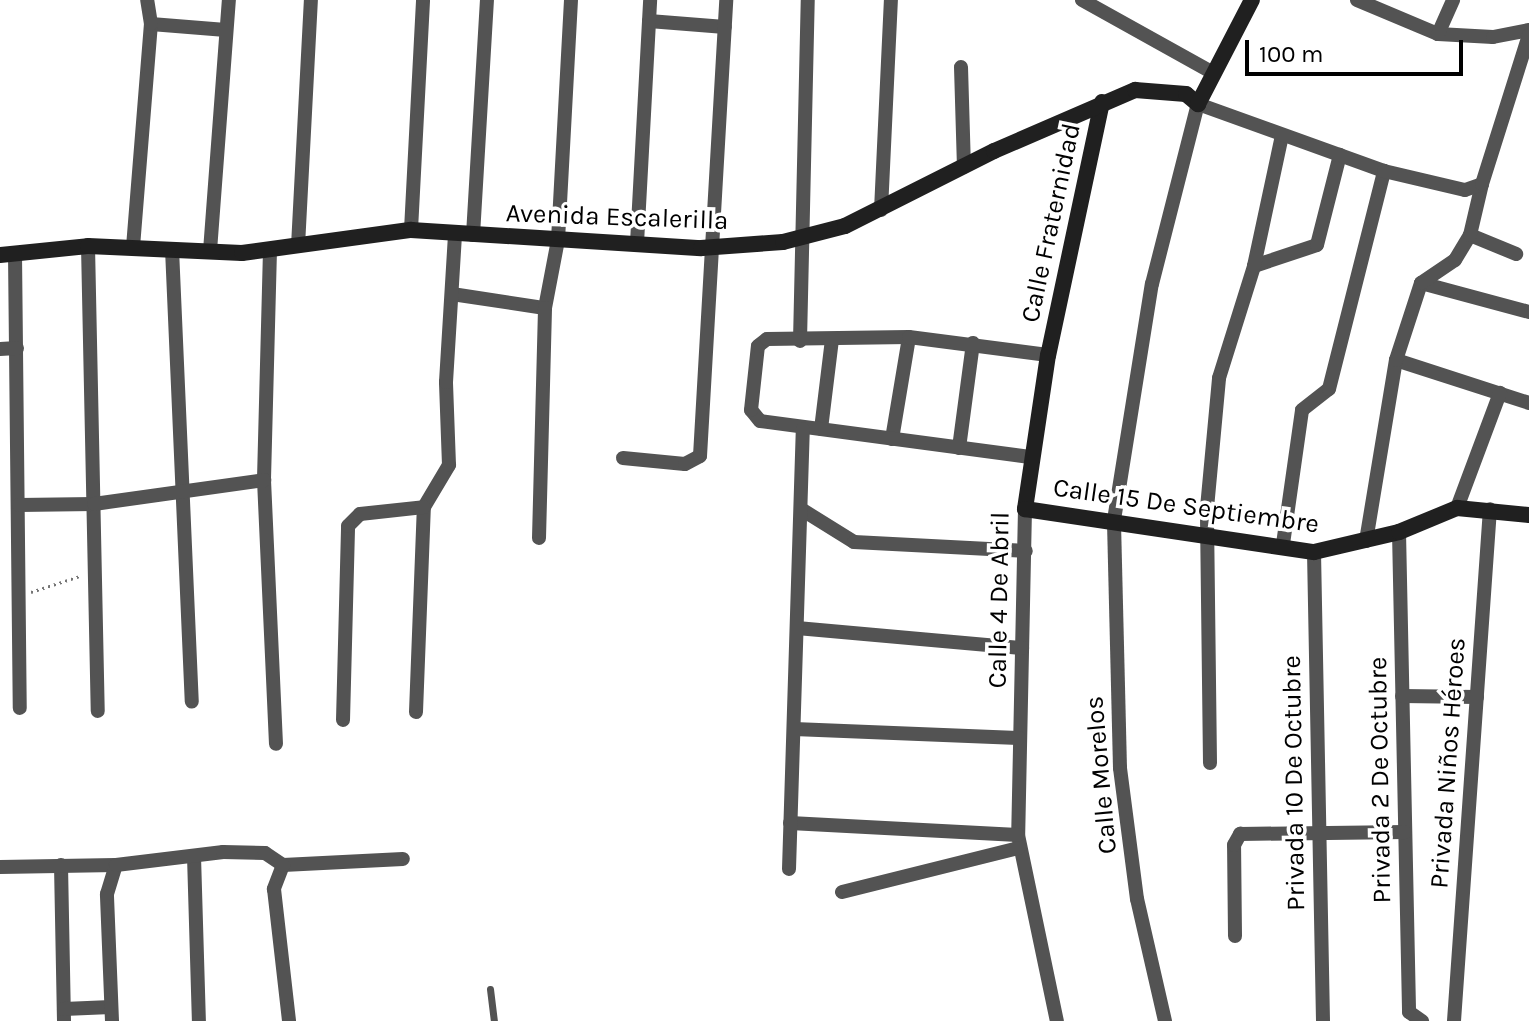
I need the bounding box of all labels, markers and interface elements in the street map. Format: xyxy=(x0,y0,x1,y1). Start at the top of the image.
scale bar xyxy=(1249,24,1467,74)
text: 100 m xyxy=(1259,40,1324,68)
street label: Calle Fraternidad xyxy=(1015,121,1087,325)
street label: Avenida Escalerilla xyxy=(505,198,729,236)
street label: Calle 15 De Septiembre xyxy=(1051,472,1321,540)
street label: Calle 4 De Abril xyxy=(982,511,1016,689)
street label: Privada Niños Héroes xyxy=(1424,637,1472,889)
street label: Privada 10 De Octubre xyxy=(1276,655,1312,911)
street label: Privada 2 De Octubre xyxy=(1362,656,1398,904)
street label: Calle Morelos xyxy=(1079,695,1123,855)

